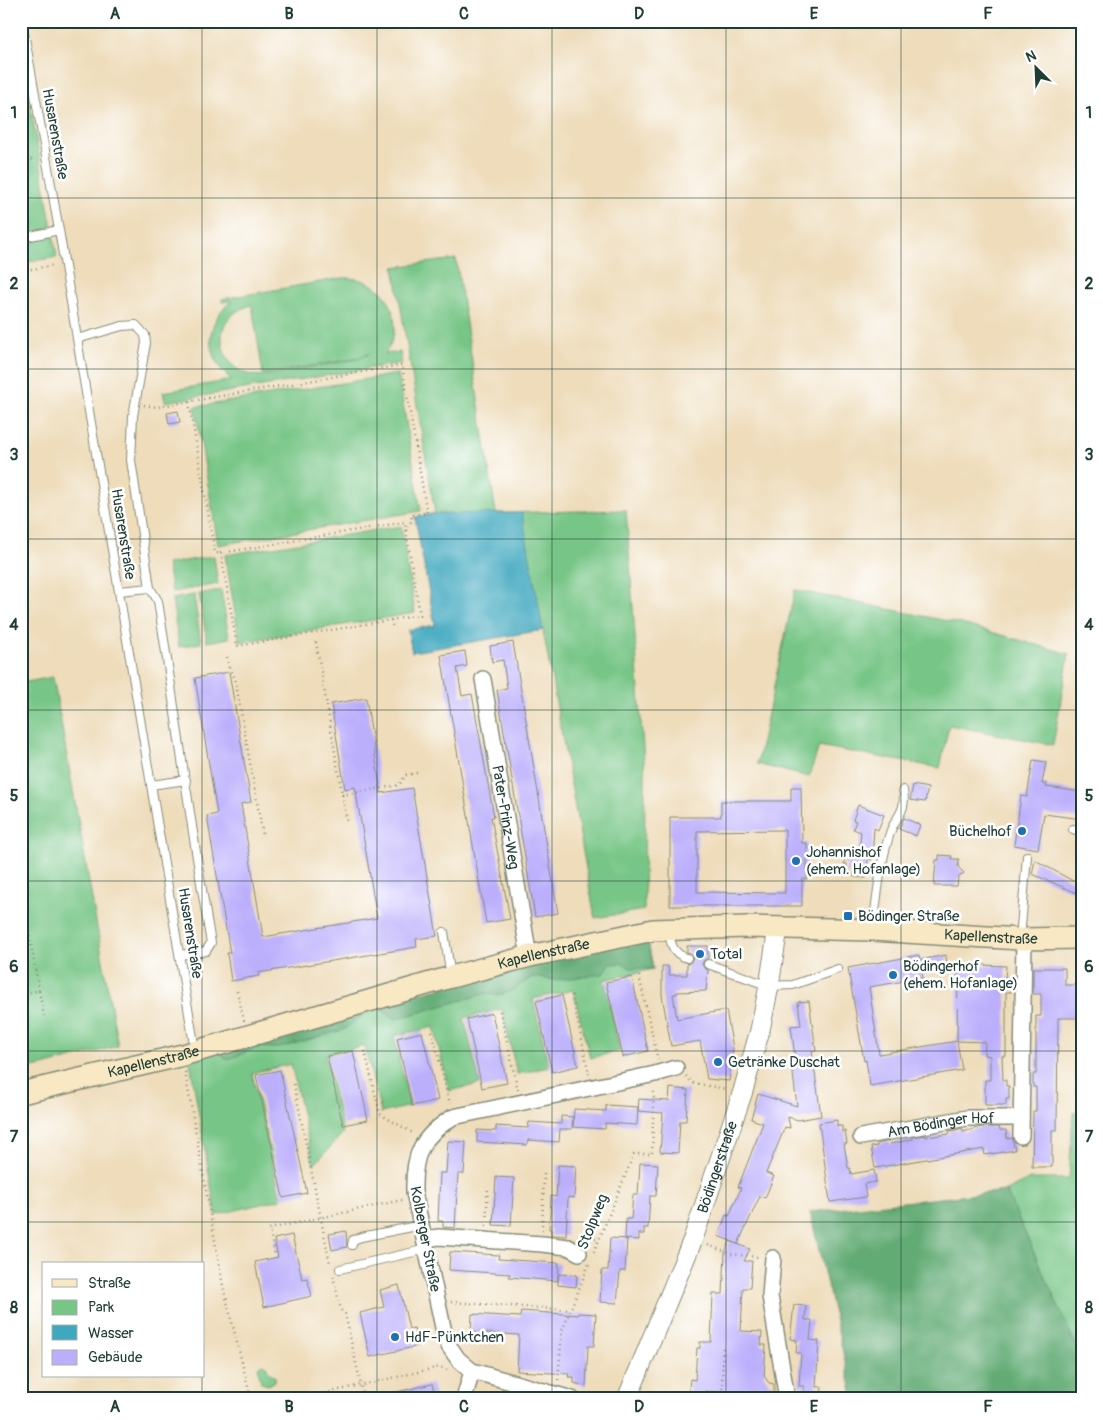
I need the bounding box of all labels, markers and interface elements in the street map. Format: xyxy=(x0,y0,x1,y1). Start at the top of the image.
text: A xyxy=(110,4,121,24)
text: B xyxy=(284,4,294,24)
text: C xyxy=(459,4,469,24)
text: D xyxy=(634,4,644,24)
text: E xyxy=(810,4,819,24)
text: F xyxy=(983,4,993,24)
north arrow xyxy=(1010,42,1060,92)
text: N xyxy=(1023,47,1039,66)
street label: Husarenstraße xyxy=(38,87,72,181)
text: 1 xyxy=(11,103,17,123)
text: 1 xyxy=(1086,103,1092,123)
text: 2 xyxy=(10,274,19,294)
text: 2 xyxy=(1085,274,1094,294)
text: 3 xyxy=(10,445,19,465)
text: 3 xyxy=(1085,445,1094,465)
street label: Husarenstraße xyxy=(106,487,140,581)
text: 4 xyxy=(9,615,19,635)
text: 4 xyxy=(1084,615,1094,635)
street label: Pater-Prinz-Weg xyxy=(488,764,524,871)
text: 5 xyxy=(10,786,19,806)
text: 5 xyxy=(1085,786,1094,806)
place label: Büchelhof xyxy=(949,822,1012,841)
marker: Büchelhof xyxy=(1016,825,1028,837)
place label: Johannishof (ehem. Hofanlage) xyxy=(806,843,921,879)
marker: Johannishof (ehem. Hofanlage) xyxy=(790,855,802,867)
street label: Husarenstraße xyxy=(173,886,207,980)
place label: Bödinger Straße xyxy=(858,907,960,926)
marker: Bödinger Straße xyxy=(842,910,854,922)
street label: Kapellenstraße xyxy=(943,925,1038,949)
street label: Kapellenstraße xyxy=(496,934,592,974)
place label: Total xyxy=(710,945,742,964)
marker: Total xyxy=(694,948,706,960)
text: 6 xyxy=(9,957,19,977)
place label: Bödingerhof (ehem. Hofanlage) xyxy=(903,957,1018,993)
text: 6 xyxy=(1084,957,1094,977)
marker: Bödingerhof (ehem. Hofanlage) xyxy=(887,969,899,981)
street label: Kapellenstraße xyxy=(106,1041,202,1082)
place label: Getränke Duschat xyxy=(728,1053,841,1072)
marker: Getränke Duschat xyxy=(712,1056,724,1068)
street label: Am Bödinger Hof xyxy=(886,1108,994,1142)
street label: Bödingerstraße xyxy=(693,1118,742,1216)
text: 7 xyxy=(10,1127,19,1147)
text: 7 xyxy=(1085,1127,1094,1147)
street label: Kolberger Straße xyxy=(405,1185,445,1294)
street label: Stolpweg xyxy=(573,1191,613,1253)
legend xyxy=(42,1262,205,1378)
text: Straße xyxy=(88,1274,131,1293)
text: 8 xyxy=(10,1298,18,1318)
text: Park xyxy=(88,1298,115,1317)
text: 8 xyxy=(1085,1298,1093,1318)
text: Wasser xyxy=(88,1324,135,1343)
place label: HdF-Pünktchen xyxy=(405,1328,504,1347)
marker: HdF-Pünktchen xyxy=(389,1331,401,1343)
text: Gebäude xyxy=(88,1348,143,1367)
text: A xyxy=(110,1397,121,1417)
text: B xyxy=(284,1397,294,1417)
text: C xyxy=(459,1397,469,1417)
text: D xyxy=(634,1397,644,1417)
text: E xyxy=(810,1397,819,1417)
text: F xyxy=(983,1397,993,1417)

